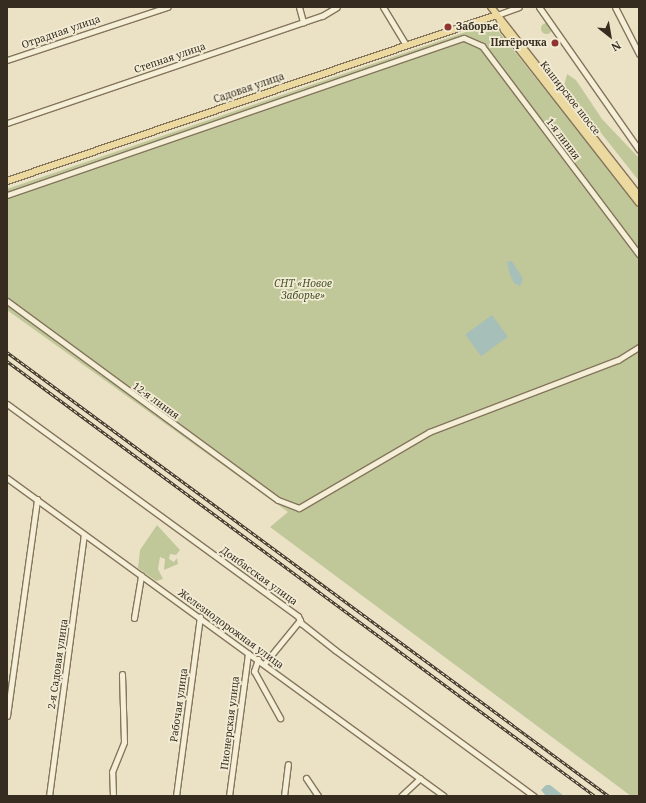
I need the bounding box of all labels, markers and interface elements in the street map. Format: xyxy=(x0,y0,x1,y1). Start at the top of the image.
street label: Отрадная улица xyxy=(20,13,102,51)
north arrow xyxy=(590,16,630,56)
place label: Заборье xyxy=(456,21,498,33)
marker: Заборье xyxy=(443,22,453,32)
place label: Пятёрочка xyxy=(490,37,547,49)
marker: Пятёрочка xyxy=(550,38,560,48)
text: N xyxy=(609,38,624,55)
street label: Степная улица xyxy=(133,40,207,76)
street label: Каширское шоссе xyxy=(537,59,603,137)
street label: Садовая улица xyxy=(212,70,286,106)
street label: 1-я линия xyxy=(543,116,583,162)
park label: СНТ «Новое Заборье» xyxy=(274,277,332,300)
street label: 12-я линия xyxy=(130,380,182,422)
street label: Донбасская улица xyxy=(218,544,300,608)
street label: Железнодорожная улица xyxy=(176,587,286,671)
street label: 2-я Садовая улица xyxy=(46,618,70,710)
street label: Рабочая улица xyxy=(168,667,190,743)
street label: Пионерская улица xyxy=(218,675,242,771)

